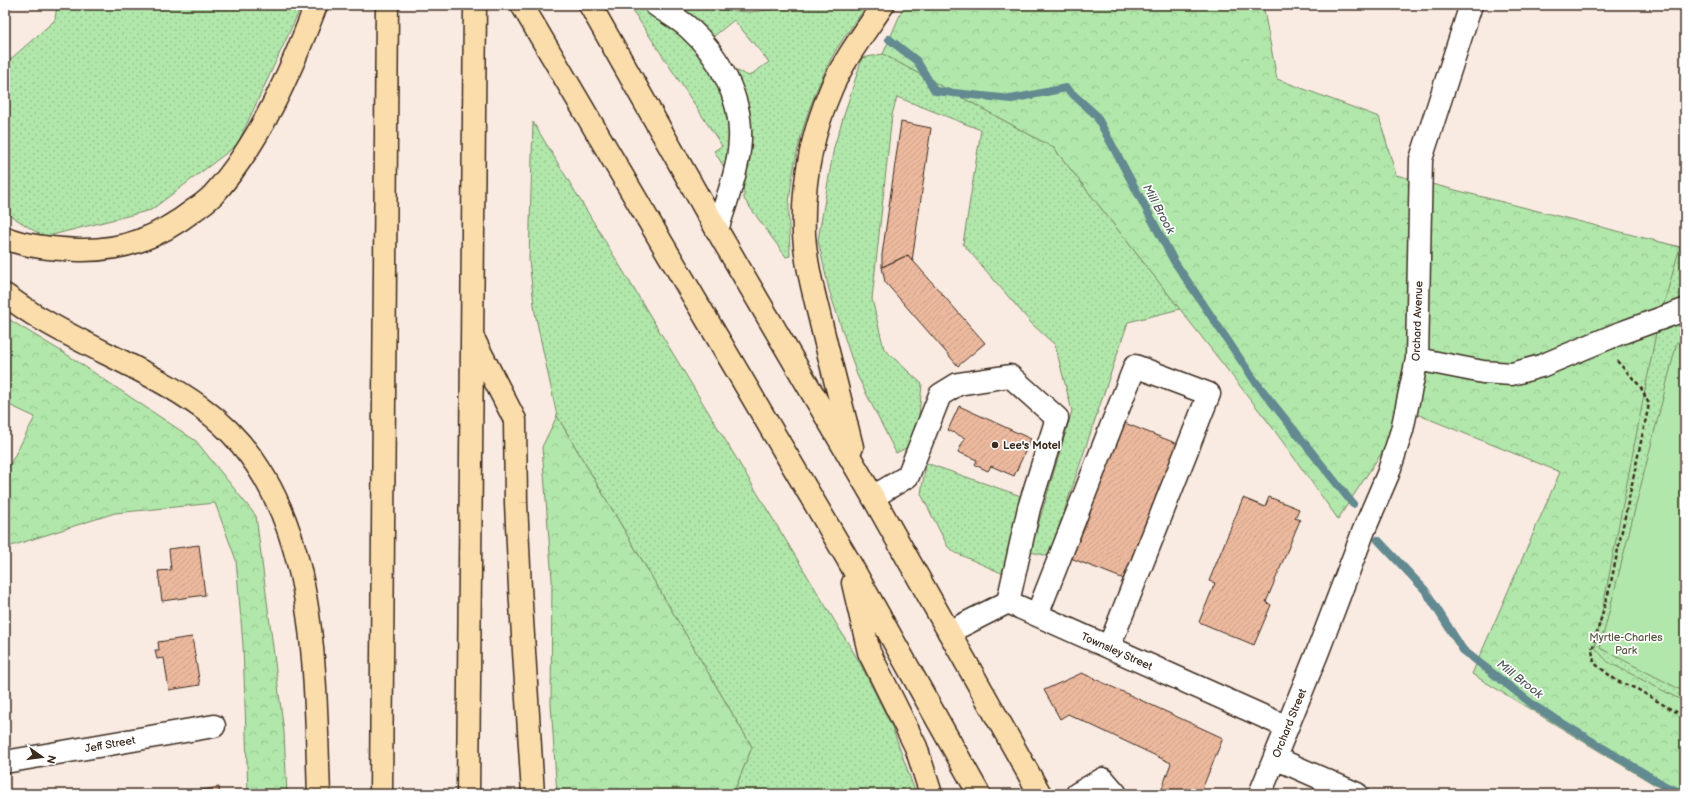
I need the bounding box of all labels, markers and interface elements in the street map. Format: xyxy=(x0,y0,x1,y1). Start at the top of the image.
water label: Mill Brook xyxy=(1139,182,1178,238)
street label: Orchard Avenue xyxy=(1410,280,1425,361)
place label: Lee's Motel xyxy=(1003,439,1061,452)
marker: Lee's Motel xyxy=(990,440,1000,450)
street label: Townsley Street xyxy=(1079,630,1155,673)
park label: Myrtle-Charles Park xyxy=(1589,631,1663,657)
water label: Mill Brook xyxy=(1494,657,1547,703)
street label: Orchard Street xyxy=(1270,686,1309,760)
street label: Jeff Street xyxy=(84,734,137,755)
north arrow xyxy=(22,737,62,777)
text: N xyxy=(44,754,59,765)

